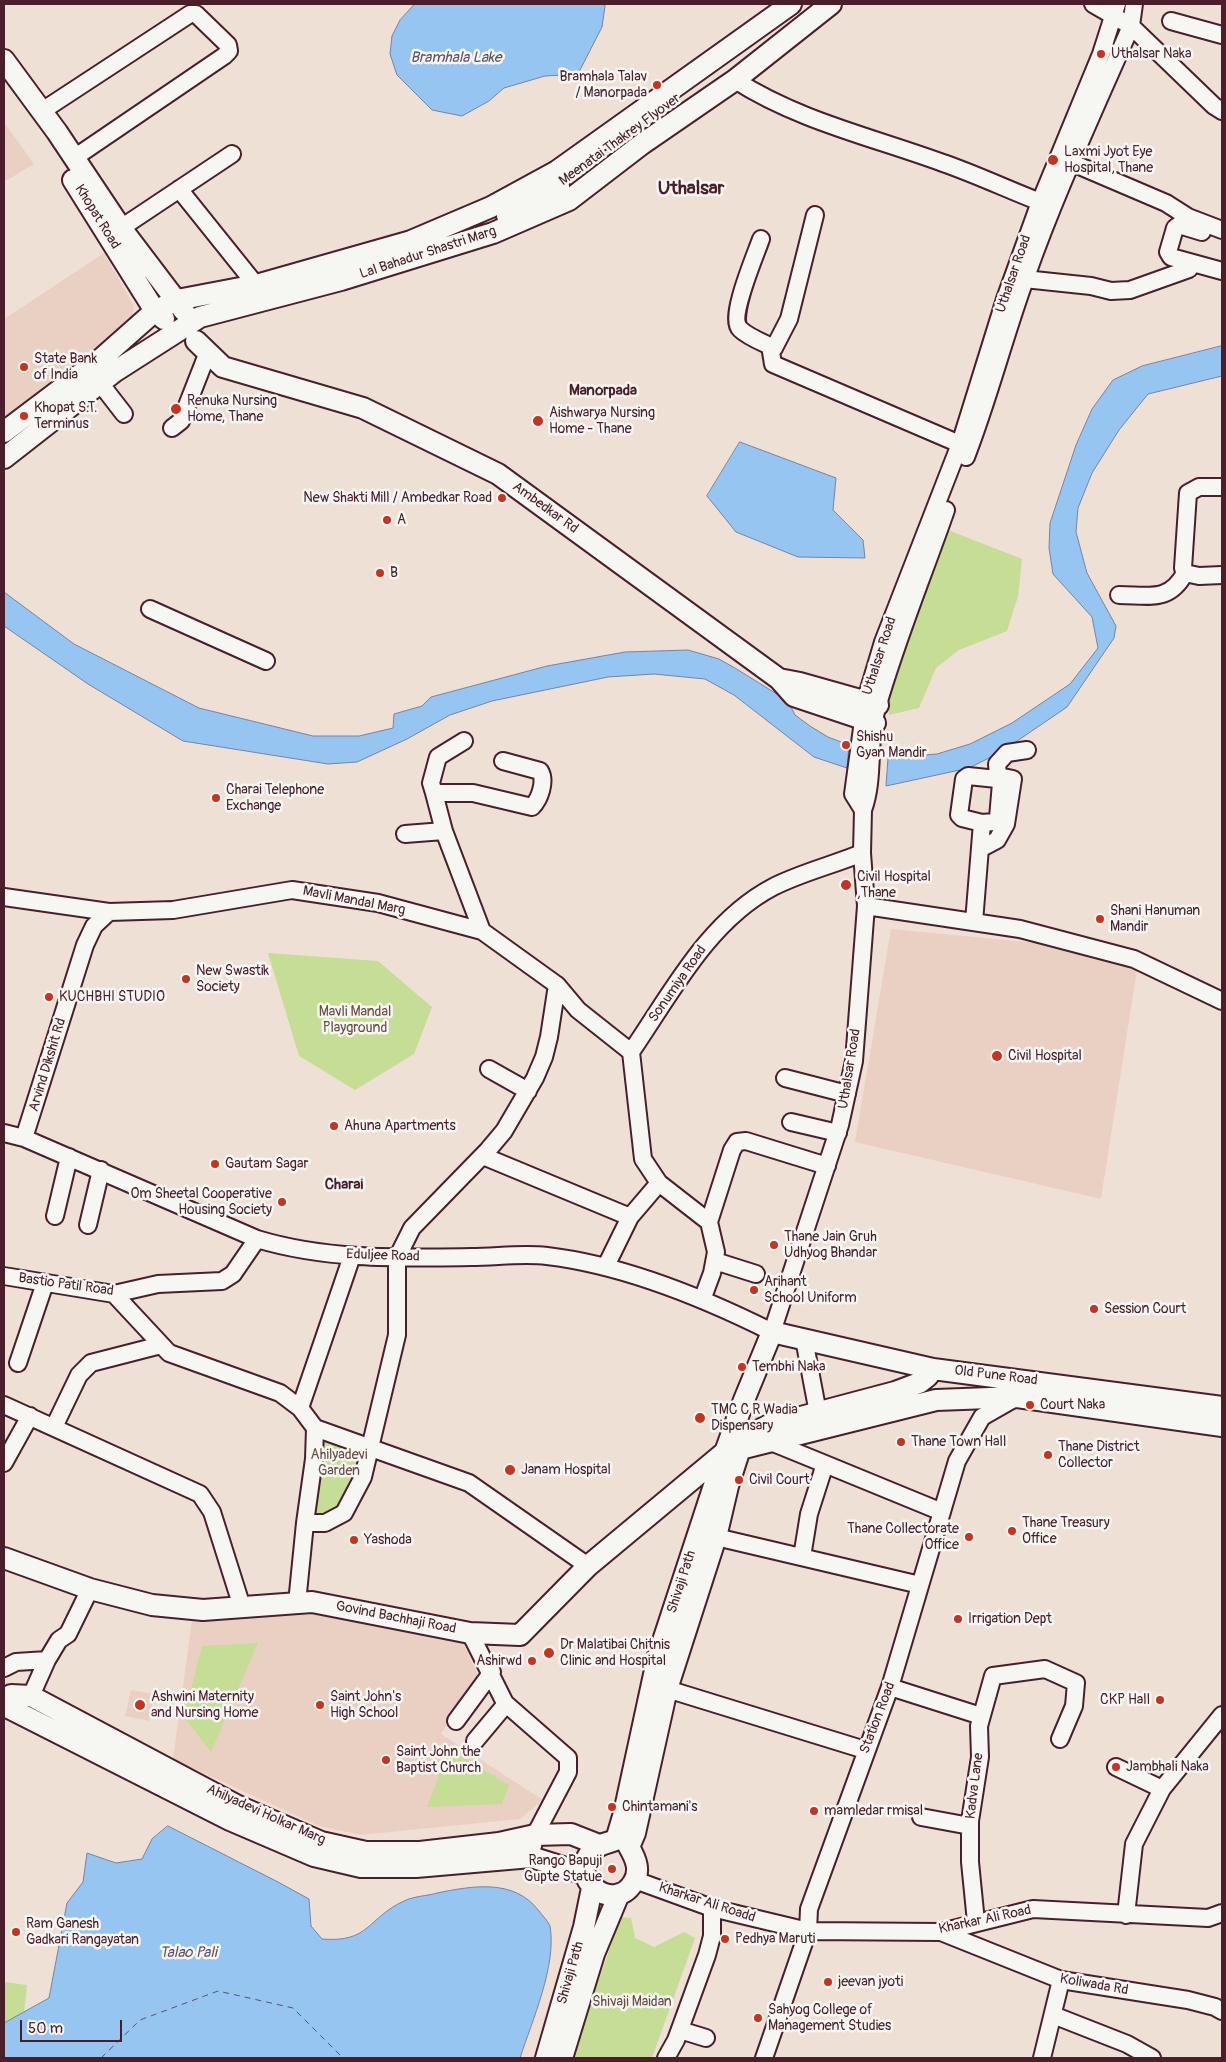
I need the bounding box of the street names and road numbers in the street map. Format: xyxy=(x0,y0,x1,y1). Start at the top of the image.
street label: Meenatai Thakrey Flyover xyxy=(556,90,684,190)
street label: Khopat Road xyxy=(71,182,123,252)
street label: Lal Bahadur Shastri Marg xyxy=(358,223,498,283)
street label: Uthalsar Road xyxy=(993,233,1035,315)
street label: Ambedkar Rd xyxy=(509,479,581,537)
street label: Uthalsar Road xyxy=(859,615,901,697)
street label: Mavli Mandal Marg xyxy=(301,883,407,919)
street label: Sonumiya Road xyxy=(645,943,711,1025)
street label: Arvind Dikshit Rd xyxy=(26,1016,70,1114)
street label: Uthalsar Road xyxy=(835,1028,865,1110)
street label: Eduljee Road xyxy=(346,1246,420,1266)
street label: Bastio Patil Road xyxy=(17,1270,115,1300)
street label: Old Pune Road xyxy=(953,1363,1039,1389)
street label: Shivaji Path xyxy=(664,1549,700,1615)
street label: Govind Bachhaji Road xyxy=(334,1598,458,1638)
street label: Station Road xyxy=(857,1680,899,1756)
street label: Kadva Lane xyxy=(963,1752,987,1820)
street label: Ahilyadevi Holkar Marg xyxy=(204,1781,328,1849)
street label: Kharkar Ali Roadd xyxy=(657,1879,757,1927)
street label: Kharkar Ali Road xyxy=(937,1902,1033,1938)
street label: Shivaji Path xyxy=(554,1940,588,2006)
street label: Koliwada Rd xyxy=(1059,1971,1129,1999)

